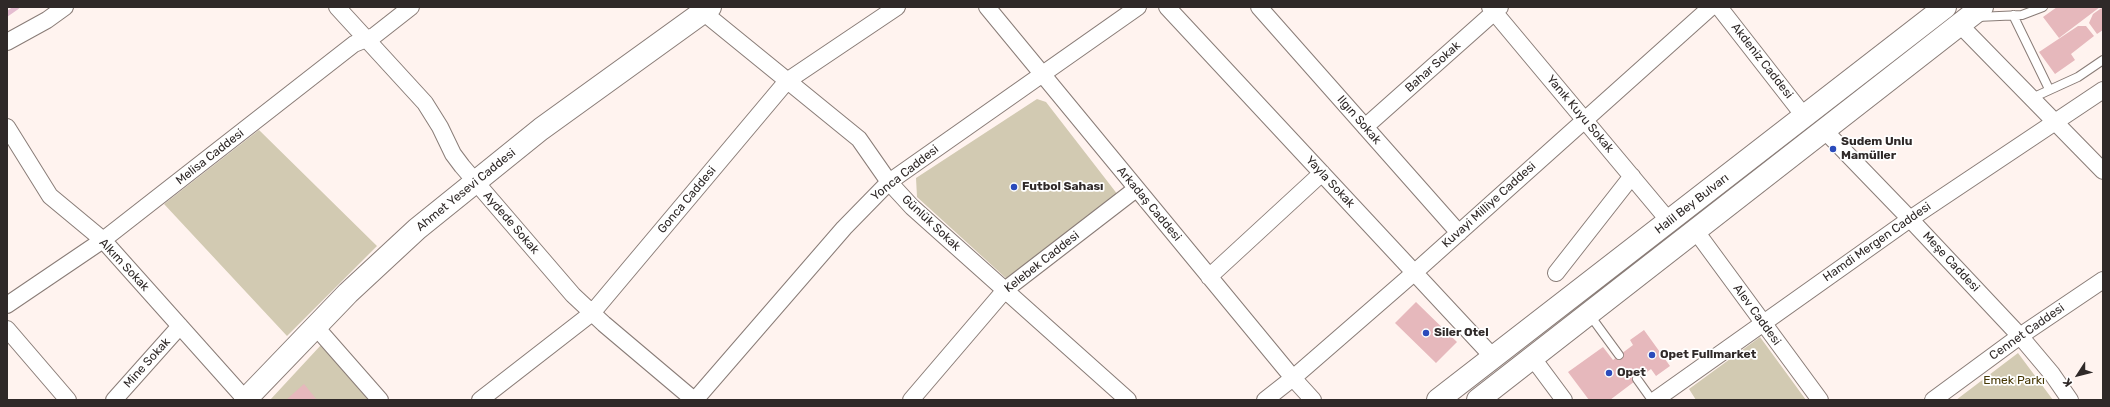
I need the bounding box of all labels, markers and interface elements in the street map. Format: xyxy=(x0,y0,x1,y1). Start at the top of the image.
street label: Akdeniz Caddesi xyxy=(1728,20,1796,102)
street label: Bahar Sokak xyxy=(1402,38,1464,96)
street label: Yanık Kuyu Sokak xyxy=(1543,72,1617,156)
street label: Ilgın Sokak xyxy=(1334,93,1384,147)
street label: Melisa Caddesi xyxy=(173,126,247,188)
place label: Sudem Unlu Mamüller xyxy=(1841,135,1912,163)
street label: Yonca Caddesi xyxy=(868,142,942,204)
marker: Sudem Unlu Mamüller xyxy=(1828,144,1838,154)
street label: Ahmet Yesevi Caddesi xyxy=(413,146,519,234)
street label: Yayla Sokak xyxy=(1302,153,1358,211)
street label: Kuvayi Milliye Caddesi xyxy=(1439,159,1539,251)
street label: Gonca Caddesi xyxy=(655,164,719,236)
street label: Arkadaş Caddesi xyxy=(1114,164,1184,244)
street label: Halil Bey Bulvarı xyxy=(1652,171,1732,237)
place label: Futbol Sahası xyxy=(1022,180,1104,194)
marker: Futbol Sahası xyxy=(1009,182,1019,192)
street label: Aydede Sokak xyxy=(480,189,542,257)
street label: Günlük Sokak xyxy=(899,192,963,254)
street label: Hamdi Mergen Caddesi xyxy=(1820,199,1934,285)
street label: Kelebek Caddesi xyxy=(1002,228,1082,296)
street label: Meşe Caddesi xyxy=(1920,229,1982,295)
street label: Alkım Sokak xyxy=(96,236,152,294)
street label: Alev Caddesi xyxy=(1730,282,1784,348)
street label: Cennet Caddesi xyxy=(1987,301,2067,363)
place label: Siler Otel xyxy=(1434,326,1489,340)
marker: Siler Otel xyxy=(1421,328,1431,338)
street label: Mine Sokak xyxy=(121,335,173,391)
place label: Opet Fullmarket xyxy=(1660,348,1756,362)
marker: Opet Fullmarket xyxy=(1647,350,1657,360)
north arrow xyxy=(2058,355,2098,395)
place label: Opet xyxy=(1617,366,1646,380)
marker: Opet xyxy=(1604,368,1614,378)
park label: Emek Parkı xyxy=(1983,374,2045,388)
text: K xyxy=(2060,376,2075,389)

